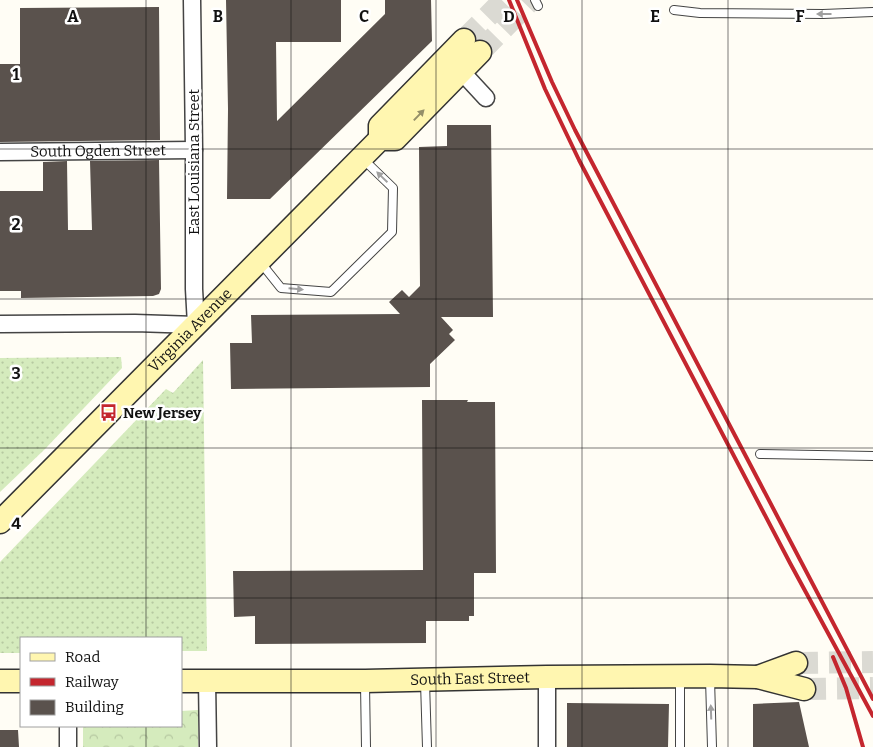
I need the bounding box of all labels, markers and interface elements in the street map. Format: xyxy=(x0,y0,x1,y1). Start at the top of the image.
text: A xyxy=(67,7,79,26)
text: B xyxy=(213,7,223,26)
text: C xyxy=(359,7,369,26)
text: D xyxy=(503,7,515,26)
text: E xyxy=(650,7,660,26)
text: F xyxy=(796,7,805,26)
one-way arrow xyxy=(816,10,832,18)
text: 1 xyxy=(13,65,20,84)
street label: East Louisiana Street xyxy=(185,88,203,235)
one-way arrow xyxy=(413,109,425,121)
street label: South Ogden Street xyxy=(30,141,166,161)
one-way arrow xyxy=(376,171,388,183)
text: 2 xyxy=(11,215,21,234)
street label: Virginia Avenue xyxy=(145,285,236,376)
one-way arrow xyxy=(288,285,304,293)
text: 3 xyxy=(11,364,21,383)
bus stop icon: New Jersey xyxy=(99,403,119,423)
place label: New Jersey xyxy=(123,404,202,422)
text: 4 xyxy=(11,514,21,533)
legend xyxy=(20,637,182,727)
text: Road xyxy=(65,648,100,666)
street label: South East Street xyxy=(410,668,531,689)
text: Railway xyxy=(65,673,119,691)
text: Building xyxy=(65,698,124,716)
one-way arrow xyxy=(707,703,715,719)

